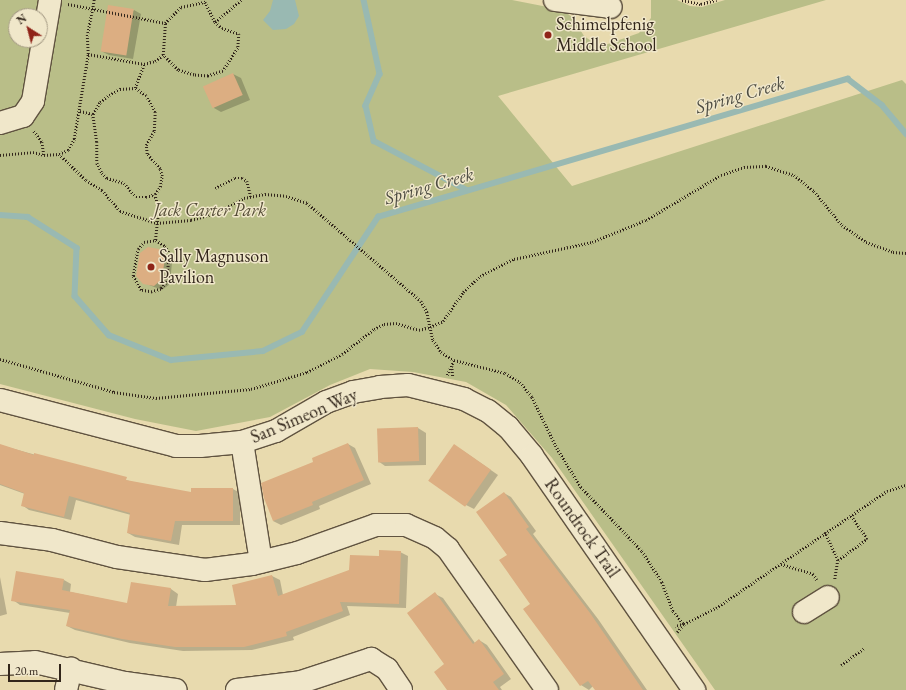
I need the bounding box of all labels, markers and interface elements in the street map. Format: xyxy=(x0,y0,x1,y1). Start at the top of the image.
north arrow xyxy=(8,8,48,48)
text: N xyxy=(14,11,29,27)
place label: Schimelpfenig Middle School xyxy=(556,14,657,56)
marker: Schimelpfenig Middle School xyxy=(543,30,553,40)
water label: Spring Creek xyxy=(693,71,787,119)
water label: Spring Creek xyxy=(382,162,476,210)
park label: Jack Carter Park xyxy=(154,199,266,221)
place label: Sally Magnuson Pavilion xyxy=(159,246,269,288)
marker: Sally Magnuson Pavilion xyxy=(146,262,156,272)
street label: San Simeon Way xyxy=(247,384,361,448)
street label: Roundrock Trail xyxy=(540,474,624,582)
scale bar xyxy=(10,656,63,682)
text: 20 m xyxy=(15,663,38,679)

